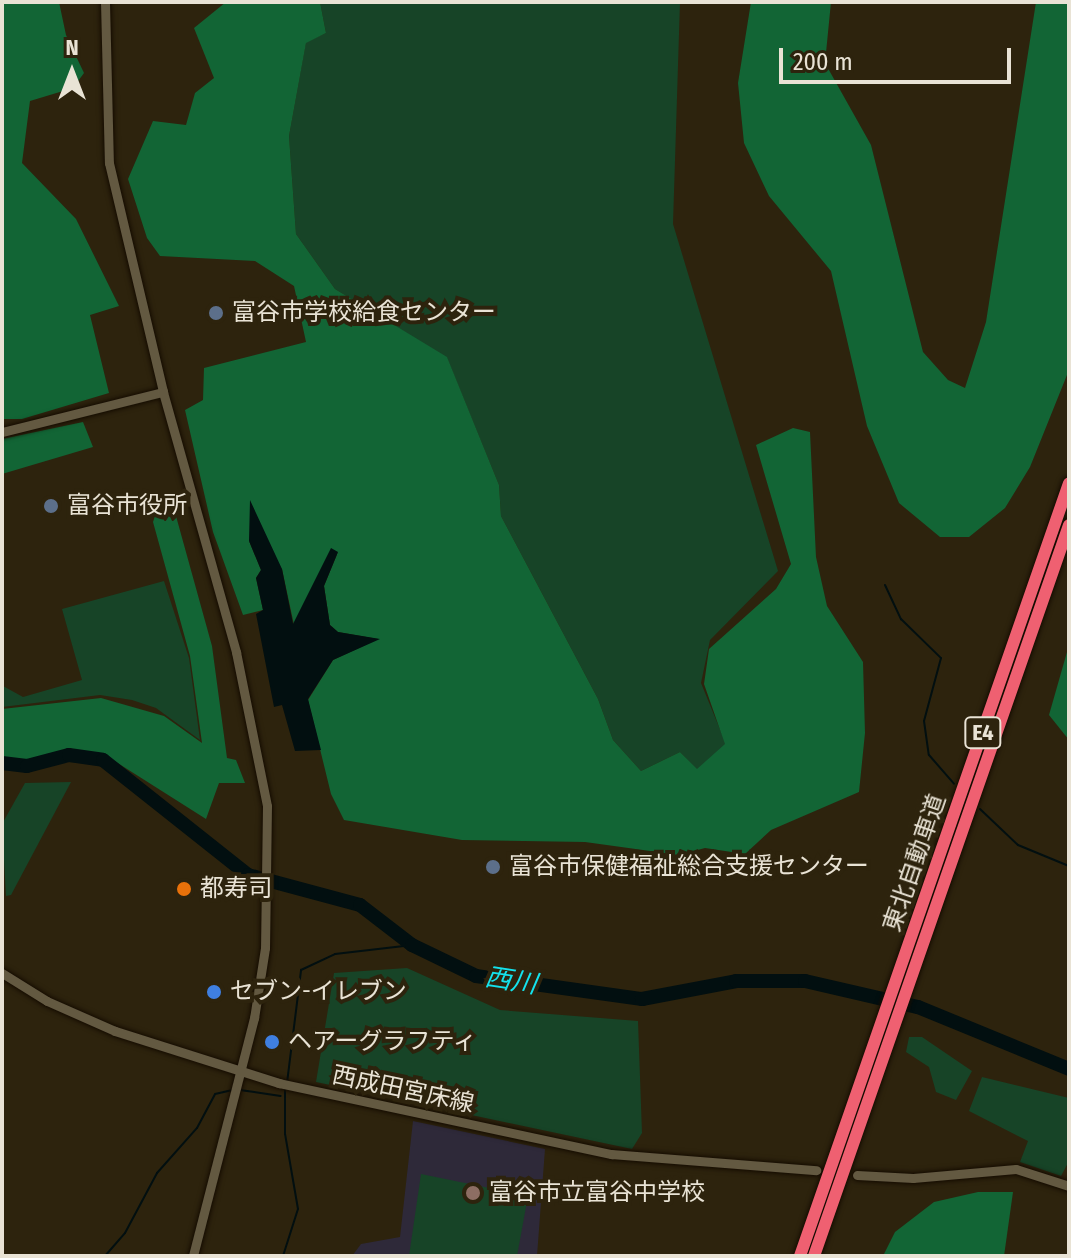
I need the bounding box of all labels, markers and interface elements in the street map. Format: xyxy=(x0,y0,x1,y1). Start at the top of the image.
north arrow xyxy=(32,32,112,112)
scale bar xyxy=(783,32,1015,82)
text: N xyxy=(65,34,79,61)
text: 200 m xyxy=(793,48,853,76)
place label: 富谷市学校給食センター xyxy=(232,299,496,327)
marker: 富谷市学校給食センター xyxy=(207,304,225,322)
place label: 富谷市役所 xyxy=(67,492,187,520)
marker: 富谷市役所 xyxy=(42,497,60,515)
road number: E4 xyxy=(963,715,1003,751)
street label: 東北自動車道 xyxy=(878,790,952,936)
place label: 富谷市保健福祉総合支援センター xyxy=(509,853,869,881)
marker: 富谷市保健福祉総合支援センター xyxy=(484,858,502,876)
place label: 都寿司 xyxy=(200,875,272,903)
marker: 都寿司 xyxy=(175,880,193,898)
water label: 西川 xyxy=(483,962,539,1000)
place label: セブン-イレブン xyxy=(230,978,407,1006)
marker: セブン-イレブン xyxy=(205,983,223,1001)
place label: ヘアーグラフティ xyxy=(288,1028,479,1056)
marker: ヘアーグラフティ xyxy=(263,1033,281,1051)
street label: 西成田宮床線 xyxy=(330,1061,476,1119)
place label: 富谷市立富谷中学校 xyxy=(489,1179,705,1207)
marker: 富谷市立富谷中学校 xyxy=(464,1184,482,1202)

